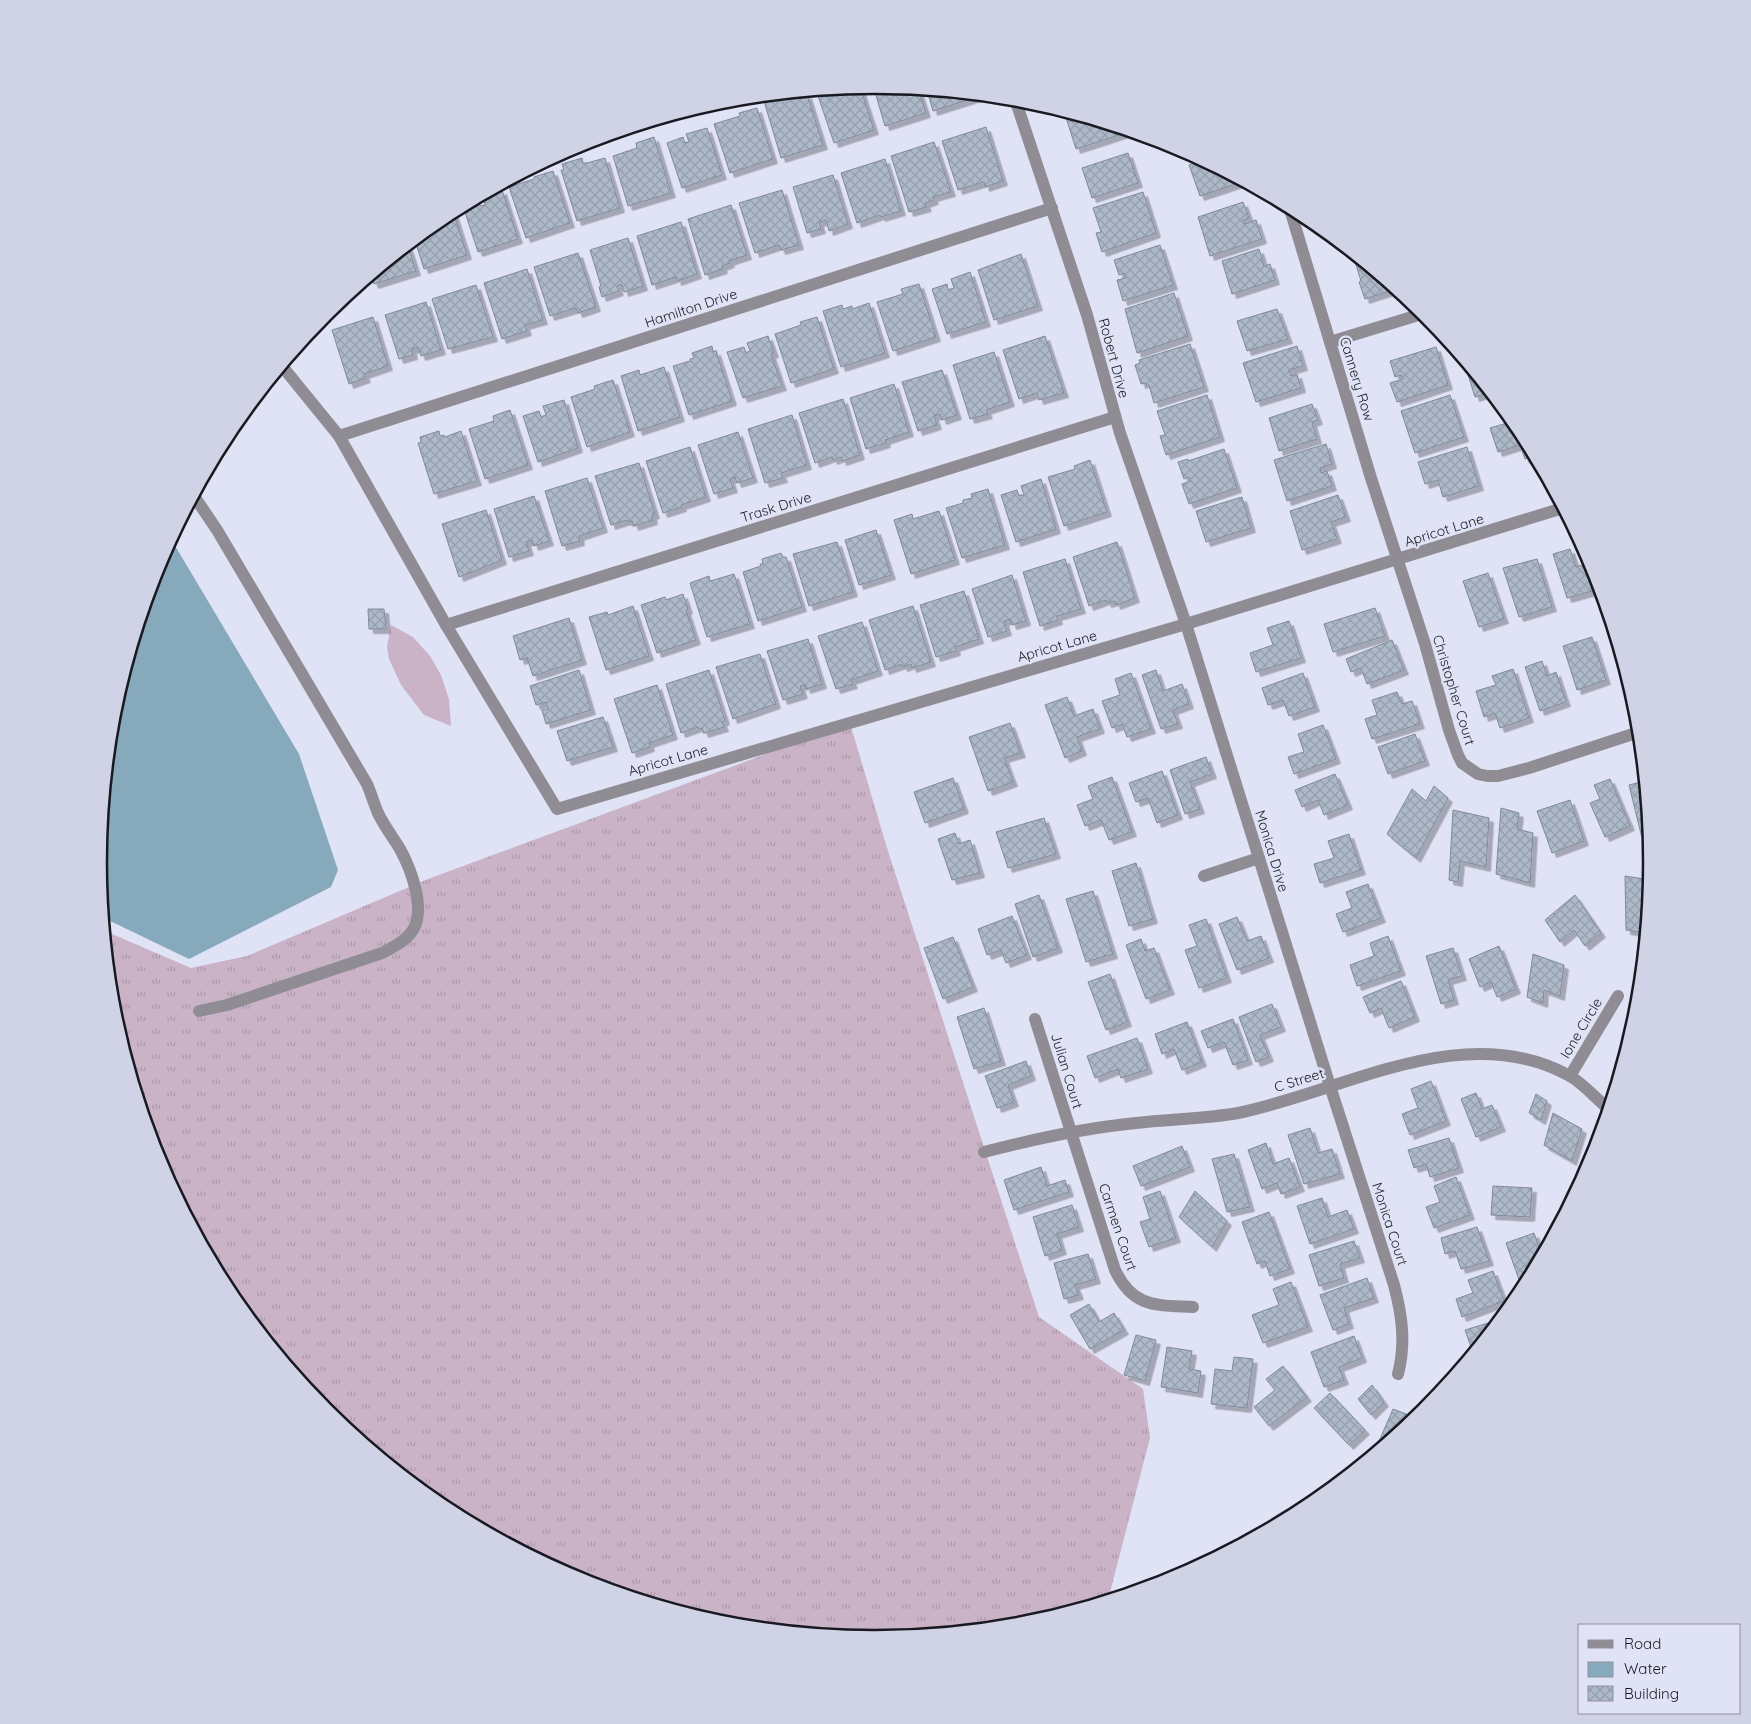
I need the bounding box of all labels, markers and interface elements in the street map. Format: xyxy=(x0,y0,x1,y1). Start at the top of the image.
street label: Hamilton Drive xyxy=(642,285,740,331)
street label: Robert Drive xyxy=(1095,316,1133,400)
street label: Cannery Row xyxy=(1336,335,1378,424)
street label: Trask Drive xyxy=(739,488,814,526)
street label: Apricot Lane xyxy=(1402,509,1486,551)
street label: Apricot Lane xyxy=(1015,626,1099,666)
street label: Christopher Court xyxy=(1429,633,1479,748)
street label: Apricot Lane xyxy=(626,740,710,780)
street label: Monica Drive xyxy=(1251,808,1293,894)
street label: Ione Circle xyxy=(1556,994,1606,1061)
street label: Julian Court xyxy=(1047,1031,1087,1111)
street label: C Street xyxy=(1272,1064,1326,1096)
street label: Monica Court xyxy=(1368,1180,1412,1268)
street label: Carmen Court xyxy=(1095,1181,1141,1273)
legend xyxy=(1578,1624,1741,1714)
text: Road xyxy=(1624,1634,1661,1653)
text: Water xyxy=(1624,1659,1667,1678)
text: Building xyxy=(1624,1684,1679,1703)

